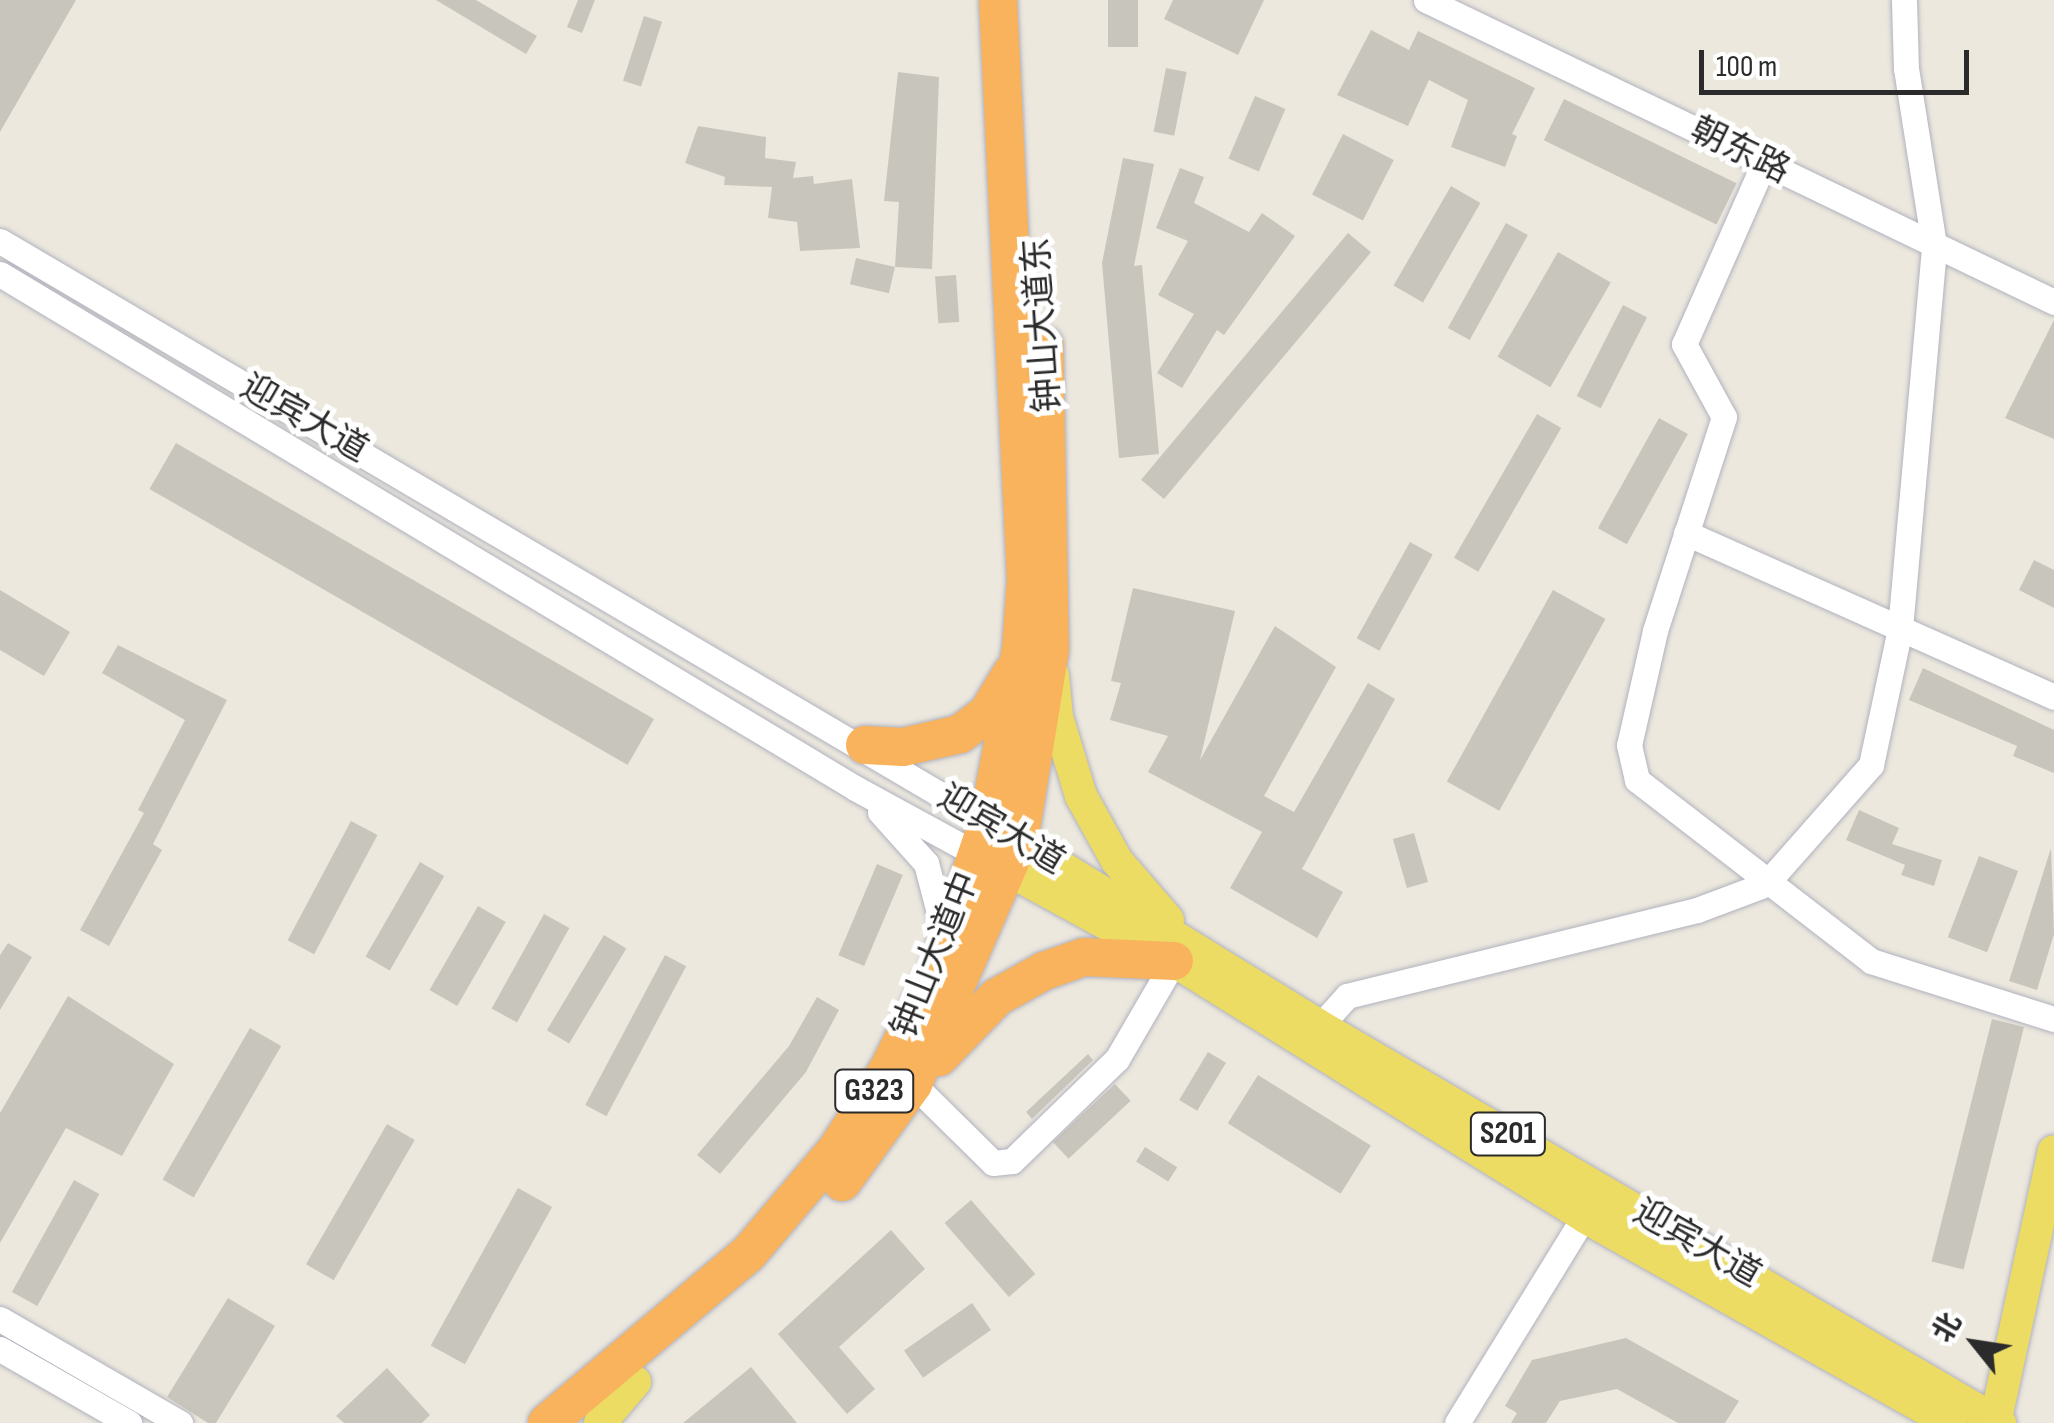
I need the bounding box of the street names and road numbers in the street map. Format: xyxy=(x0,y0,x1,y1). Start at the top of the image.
street label: 朝东路 xyxy=(1684,109,1796,193)
street label: 钟山大道东 xyxy=(1016,236,1070,414)
street label: 迎宾大道 xyxy=(233,366,375,472)
street label: 迎宾大道 xyxy=(930,776,1072,884)
street label: 钟山大道中 xyxy=(884,866,988,1044)
road number: G323 xyxy=(834,1064,914,1118)
road number: S201 xyxy=(1468,1107,1548,1161)
street label: 迎宾大道 xyxy=(1626,1191,1768,1297)

